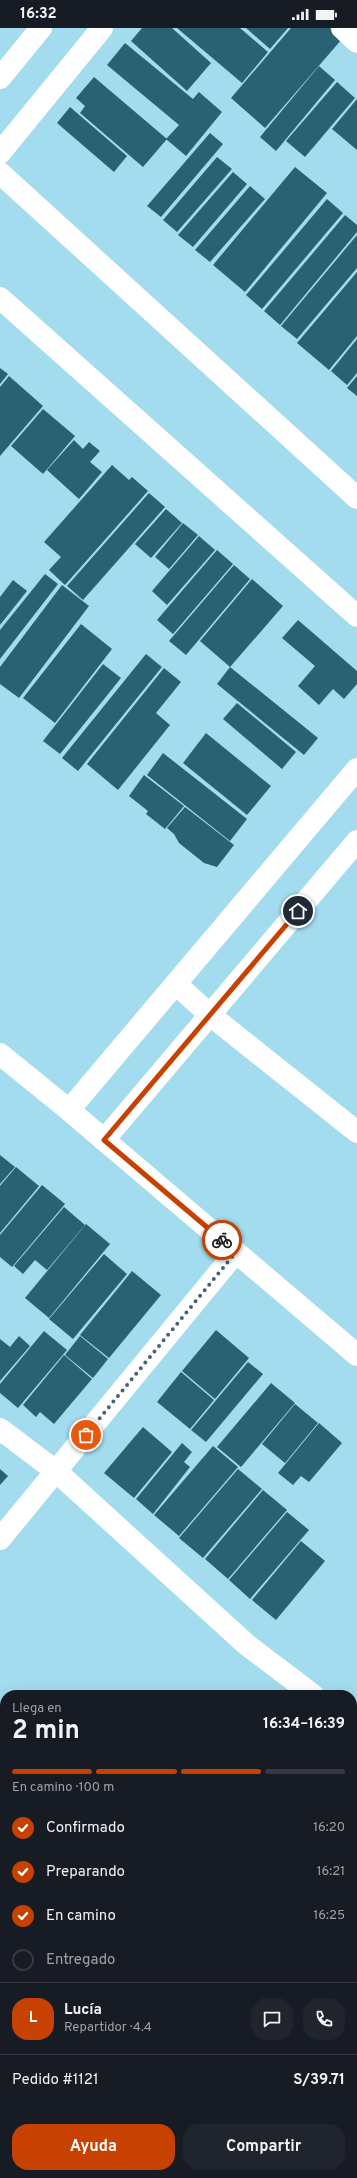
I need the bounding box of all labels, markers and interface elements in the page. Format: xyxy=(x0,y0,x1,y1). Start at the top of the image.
text: 16:32 xyxy=(20,5,57,24)
pin xyxy=(281,894,315,928)
icon: home xyxy=(287,900,309,922)
courier xyxy=(202,1220,242,1260)
icon: bike xyxy=(211,1229,233,1251)
pin xyxy=(69,1418,103,1452)
icon: bag xyxy=(75,1424,97,1446)
text: Llega en xyxy=(12,1701,62,1717)
text: 2 min xyxy=(12,1715,80,1748)
text: 16:34–16:39 xyxy=(263,1715,345,1734)
text: En camino · 100 m xyxy=(12,1780,114,1796)
icon: check xyxy=(12,1817,34,1839)
text: Confirmado xyxy=(46,1819,125,1838)
text: 16:20 xyxy=(313,1820,345,1836)
icon: check xyxy=(12,1861,34,1883)
text: Preparando xyxy=(46,1863,125,1882)
text: 16:21 xyxy=(317,1864,345,1880)
icon: check xyxy=(12,1905,34,1927)
text: En camino xyxy=(46,1907,116,1926)
text: 16:25 xyxy=(313,1908,345,1924)
text: Entregado xyxy=(46,1951,115,1970)
button: chat xyxy=(251,1998,293,2040)
button: phone xyxy=(303,1998,345,2040)
text: Lucía xyxy=(64,2001,102,2020)
text: L xyxy=(29,2009,37,2028)
text: Repartidor · 4.4 xyxy=(64,2020,152,2036)
text: Pedido #1121 xyxy=(12,2071,99,2090)
text: S/39.71 xyxy=(293,2071,345,2090)
button: Ayuda xyxy=(12,2124,175,2170)
button: Compartir xyxy=(183,2124,345,2170)

